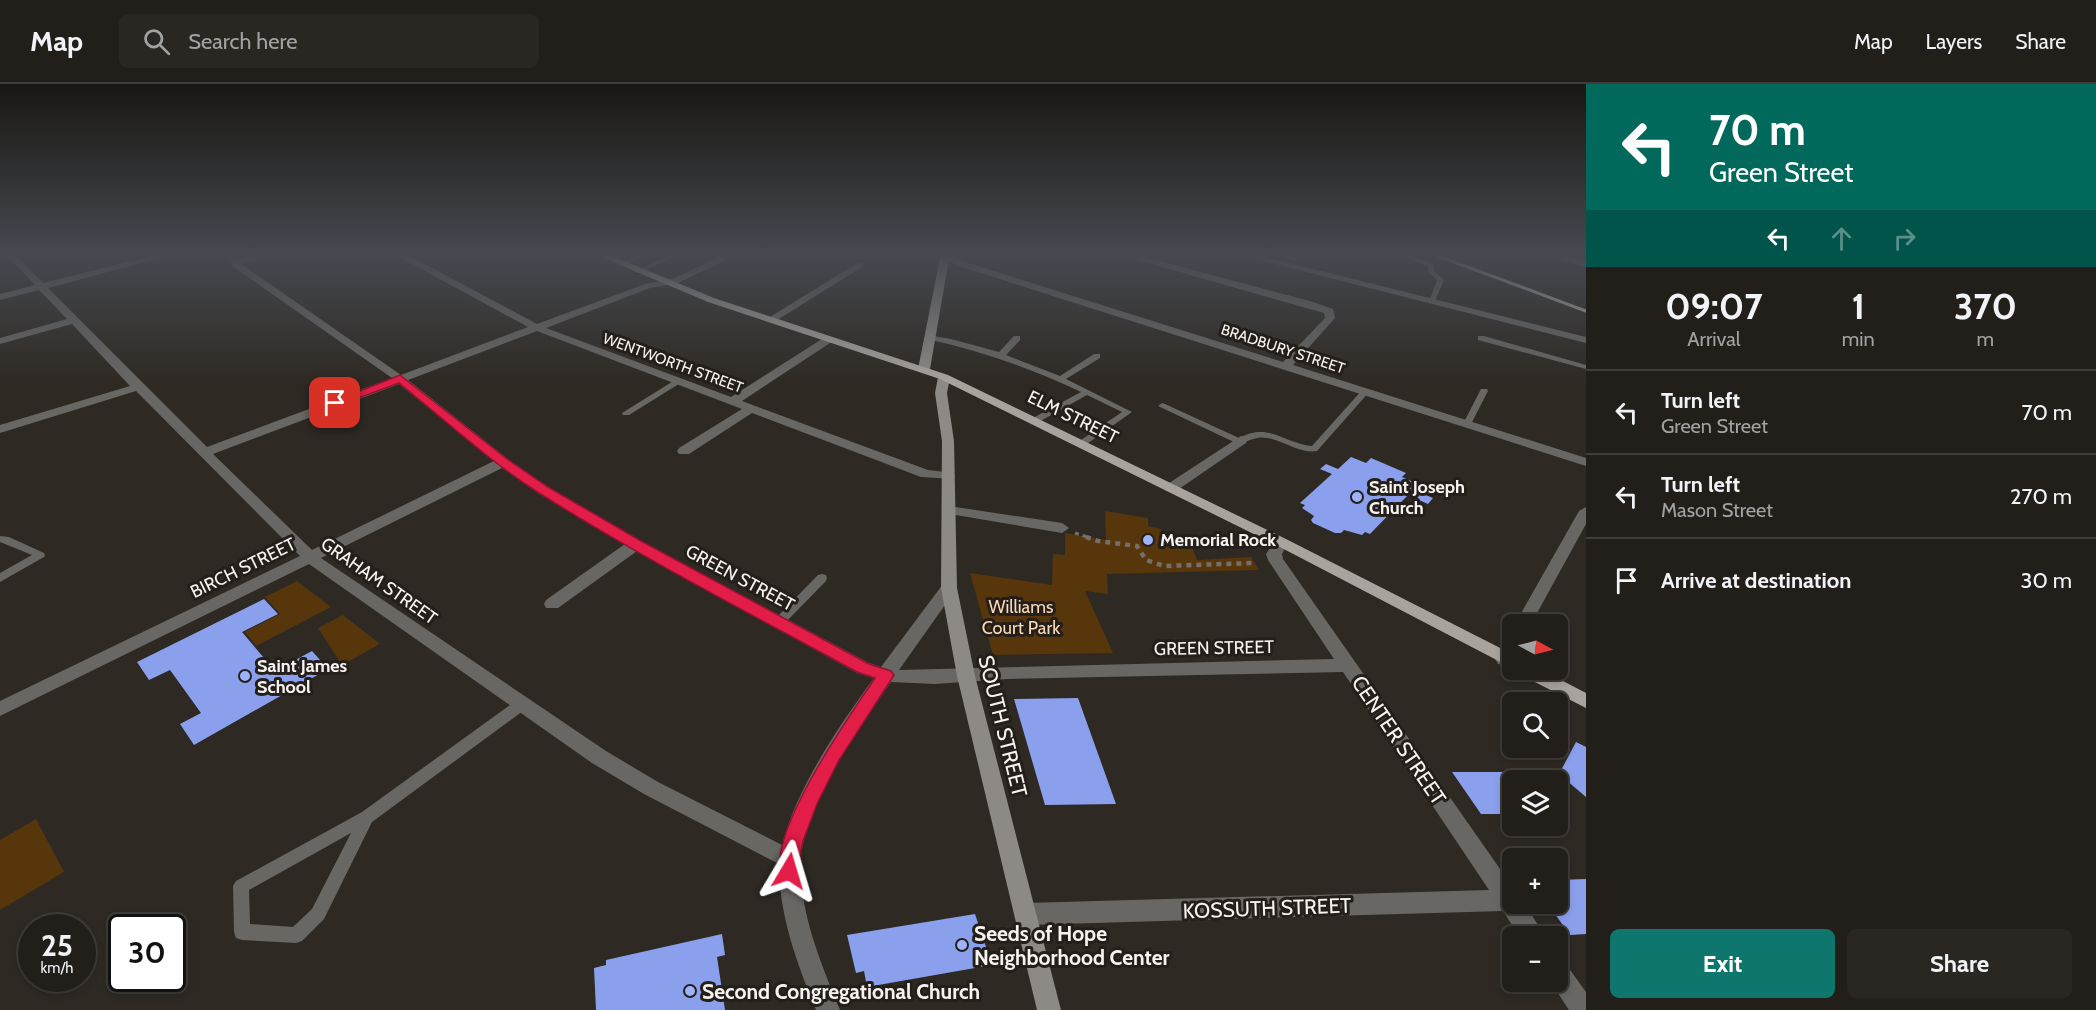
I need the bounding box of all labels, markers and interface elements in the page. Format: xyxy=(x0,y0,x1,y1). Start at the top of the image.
search box xyxy=(119,14,539,68)
text: Map xyxy=(30,24,83,58)
icon: search xyxy=(140,25,173,58)
text: Search here xyxy=(188,28,297,55)
text: Map xyxy=(1854,29,1893,54)
text: Layers xyxy=(1926,29,1982,54)
text: Share xyxy=(2015,29,2066,54)
text: 70 m xyxy=(1709,104,1806,156)
icon: left xyxy=(1610,108,1688,186)
text: Green Street xyxy=(1709,156,1853,189)
icon: left xyxy=(1762,222,1795,255)
icon: ahead xyxy=(1825,222,1858,255)
icon: right xyxy=(1888,222,1921,255)
text: 09:07 xyxy=(1665,284,1763,328)
text: 1 xyxy=(1852,284,1865,328)
text: 370 xyxy=(1954,284,2017,328)
street label: BRADBURY STREET xyxy=(1219,320,1347,378)
text: Arrival xyxy=(1687,327,1741,351)
text: min xyxy=(1842,327,1875,351)
text: m xyxy=(1977,327,1994,351)
street label: WENTWORTH STREET xyxy=(600,329,746,397)
pin xyxy=(309,377,360,428)
icon: arrive xyxy=(318,386,351,419)
street label: ELM STREET xyxy=(1024,386,1122,449)
text: Turn left xyxy=(1661,387,1740,414)
icon: left xyxy=(1610,396,1643,429)
text: 70 m xyxy=(2022,399,2072,426)
text: Green Street xyxy=(1661,414,1768,438)
text: Turn left xyxy=(1661,471,1740,498)
place label: Saint Joseph Church xyxy=(1369,476,1465,519)
icon: left xyxy=(1610,480,1643,513)
text: 270 m xyxy=(2010,483,2072,510)
marker: Saint Joseph Church xyxy=(1350,490,1364,504)
text: Mason Street xyxy=(1661,498,1773,522)
place label: Memorial Rock xyxy=(1160,529,1276,551)
street label: BIRCH STREET xyxy=(187,533,300,603)
street label: GRAHAM STREET xyxy=(317,533,442,630)
marker: Memorial Rock xyxy=(1141,533,1155,547)
street label: GREEN STREET xyxy=(682,540,799,616)
icon: arrive xyxy=(1610,564,1643,597)
text: Arrive at destination xyxy=(1661,567,1851,594)
text: 30 m xyxy=(2020,567,2072,594)
park label: Williams Court Park xyxy=(982,596,1061,639)
north arrow xyxy=(1502,614,1568,680)
map controls xyxy=(1502,614,1568,992)
street label: GREEN STREET xyxy=(1154,636,1275,660)
street label: SOUTH STREET xyxy=(973,653,1033,799)
place label: Saint James School xyxy=(257,655,348,698)
marker: Saint James School xyxy=(238,669,252,683)
street label: CENTER STREET xyxy=(1347,671,1451,809)
button: search xyxy=(1502,692,1568,758)
button: layers xyxy=(1502,770,1568,836)
position arrow xyxy=(757,839,821,903)
button: + xyxy=(1502,848,1568,914)
street label: KOSSUTH STREET xyxy=(1182,893,1352,923)
speed limit sign: 30 xyxy=(108,914,186,992)
place label: Seeds of Hope Neighborhood Center xyxy=(974,921,1170,970)
button: − xyxy=(1502,926,1568,992)
text: 25 xyxy=(41,927,73,964)
button: Exit xyxy=(1610,929,1835,998)
button: Share xyxy=(1847,929,2072,998)
marker: Seeds of Hope Neighborhood Center xyxy=(955,938,969,952)
text: km/h xyxy=(41,959,73,977)
place label: Second Congregational Church xyxy=(702,979,980,1004)
marker: Second Congregational Church xyxy=(683,984,697,998)

